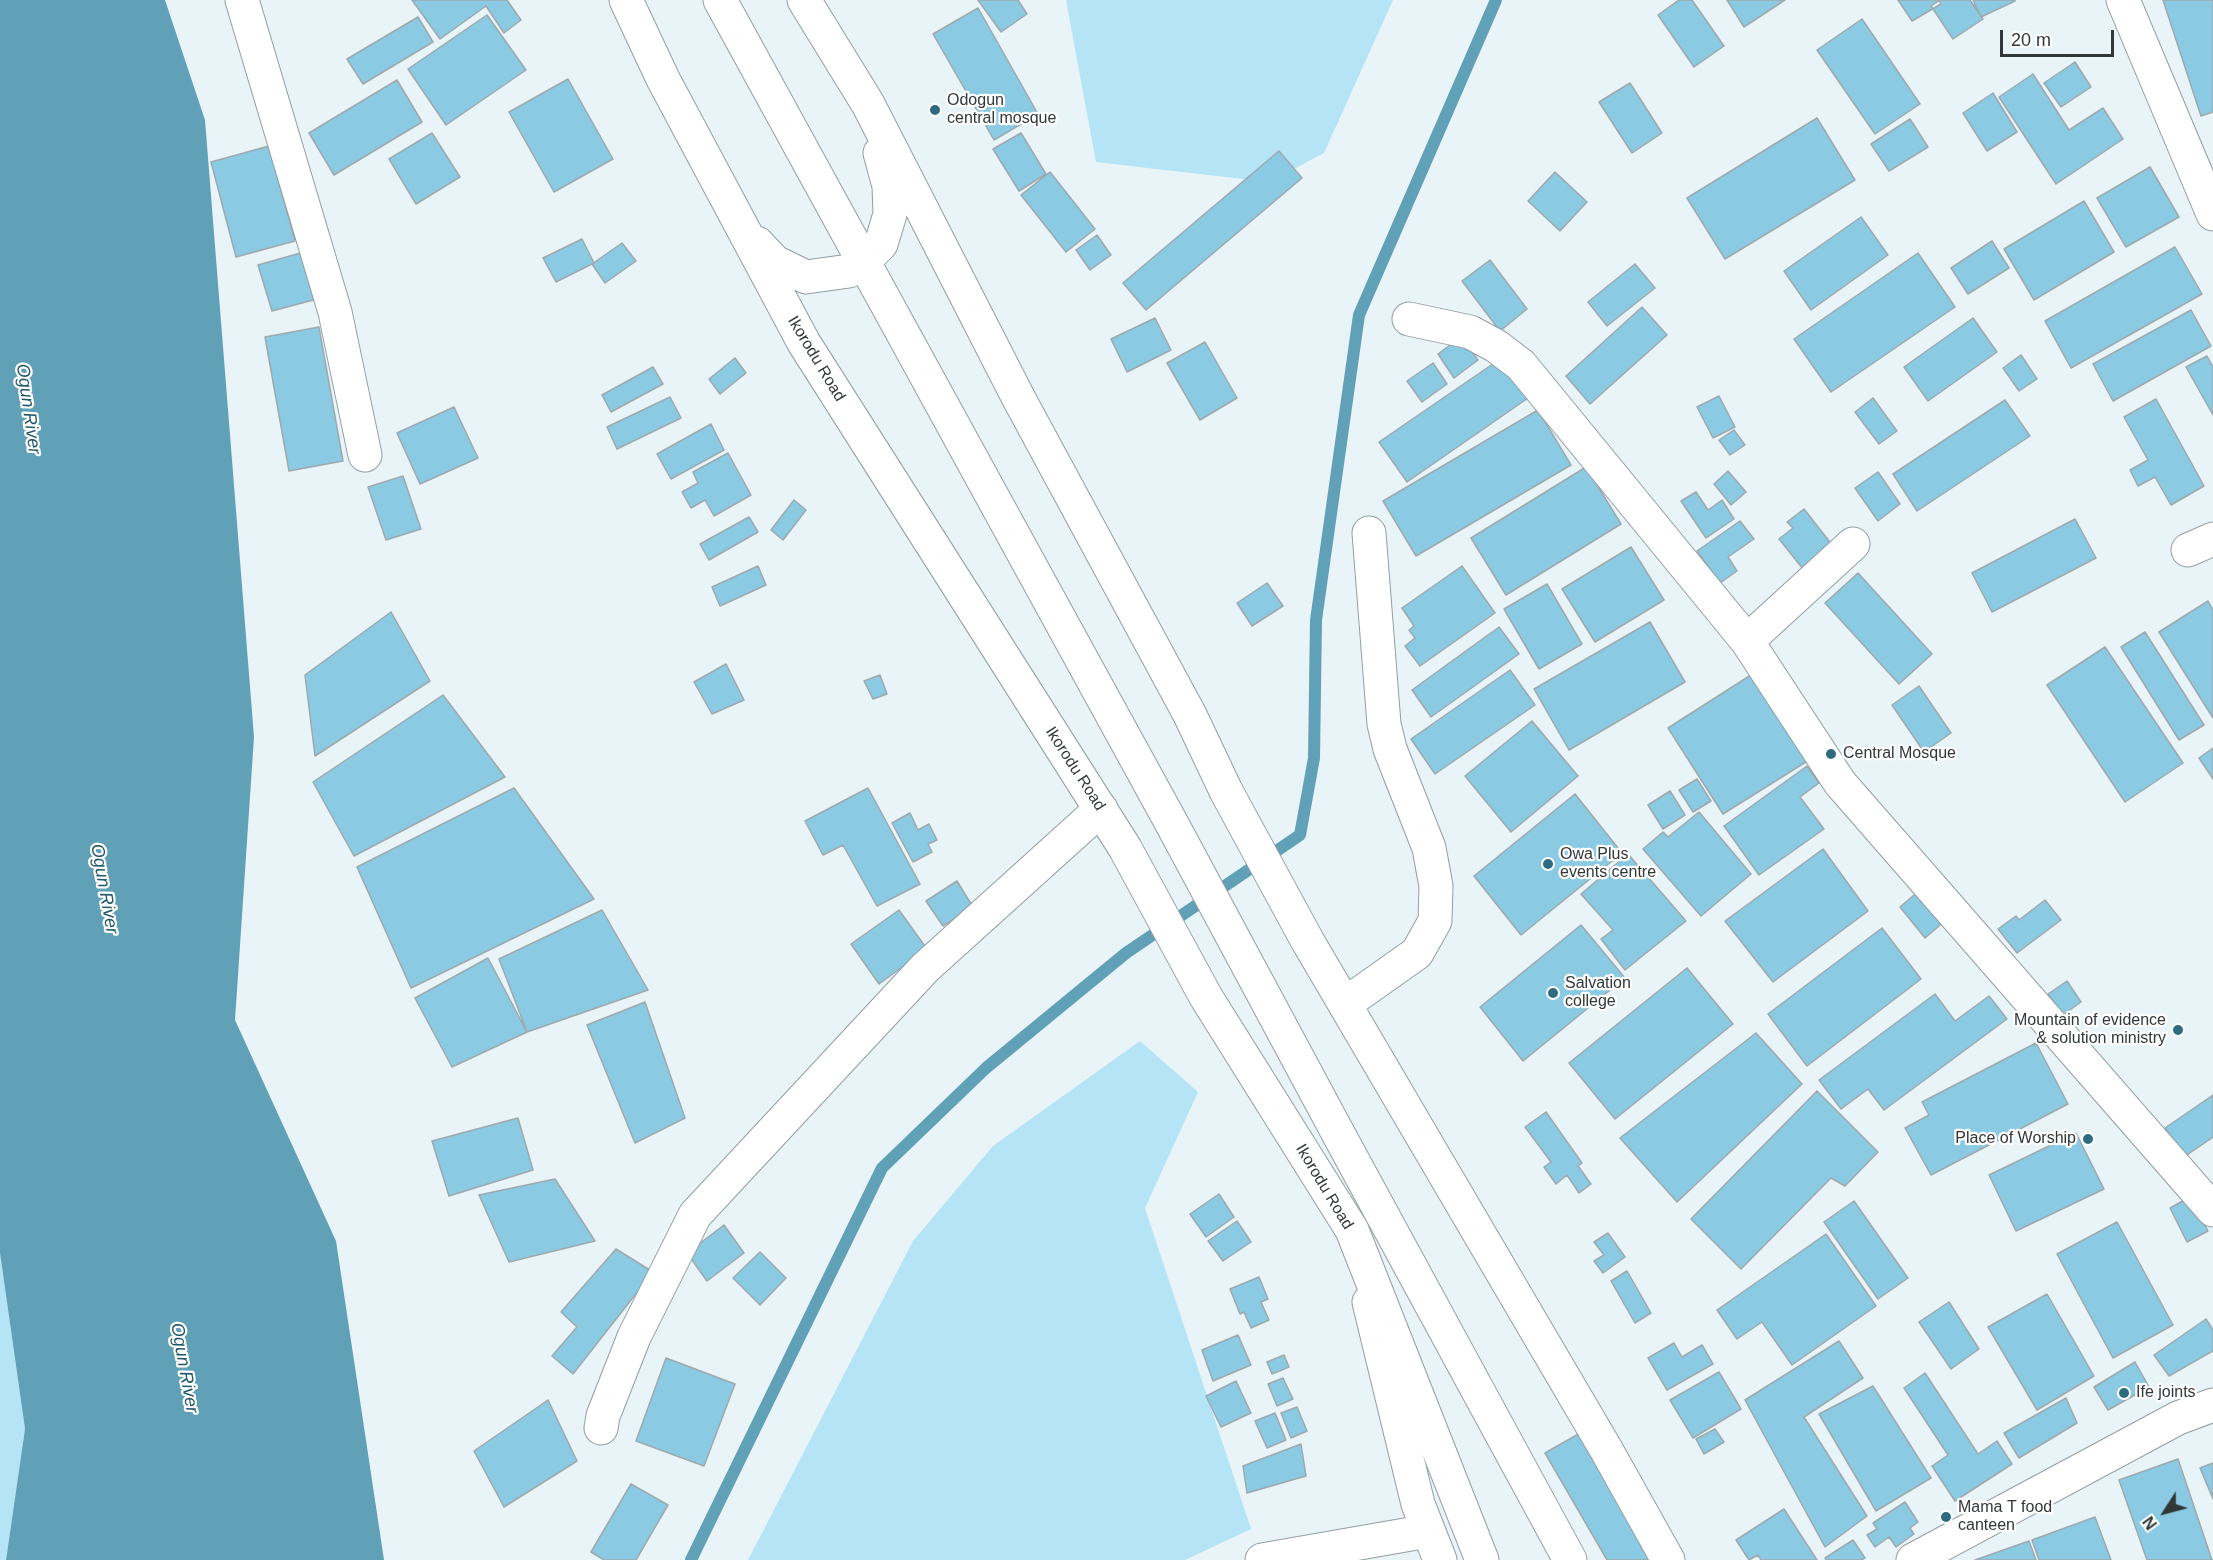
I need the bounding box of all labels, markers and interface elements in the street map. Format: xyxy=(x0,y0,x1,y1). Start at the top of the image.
scale bar xyxy=(2003,18,2117,56)
text: 20 m xyxy=(2011,30,2051,50)
place label: Odogun central mosque xyxy=(947,91,1056,129)
marker: Odogun central mosque xyxy=(928,103,942,117)
street label: Ikorodu Road xyxy=(783,313,849,405)
water label: Ogun River xyxy=(11,362,45,456)
street label: Ikorodu Road xyxy=(1041,723,1109,815)
place label: Central Mosque xyxy=(1843,744,1956,764)
marker: Central Mosque xyxy=(1824,747,1838,761)
water label: Ogun River xyxy=(85,842,123,936)
place label: Owa Plus events centre xyxy=(1560,845,1656,883)
marker: Owa Plus events centre xyxy=(1541,857,1555,871)
place label: Salvation college xyxy=(1565,974,1631,1012)
marker: Salvation college xyxy=(1546,986,1560,1000)
place label: Mountain of evidence & solution ministry xyxy=(2014,1011,2166,1049)
marker: Mountain of evidence & solution ministry xyxy=(2171,1023,2185,1037)
place label: Place of Worship xyxy=(1955,1129,2076,1149)
marker: Place of Worship xyxy=(2081,1132,2095,1146)
street label: Ikorodu Road xyxy=(1291,1141,1357,1233)
water label: Ogun River xyxy=(165,1321,203,1415)
place label: Ife joints xyxy=(2136,1383,2196,1403)
marker: Ife joints xyxy=(2117,1386,2131,1400)
north arrow xyxy=(2135,1482,2195,1542)
place label: Mama T food canteen xyxy=(1958,1498,2052,1536)
marker: Mama T food canteen xyxy=(1939,1510,1953,1524)
text: N xyxy=(2140,1513,2160,1533)

